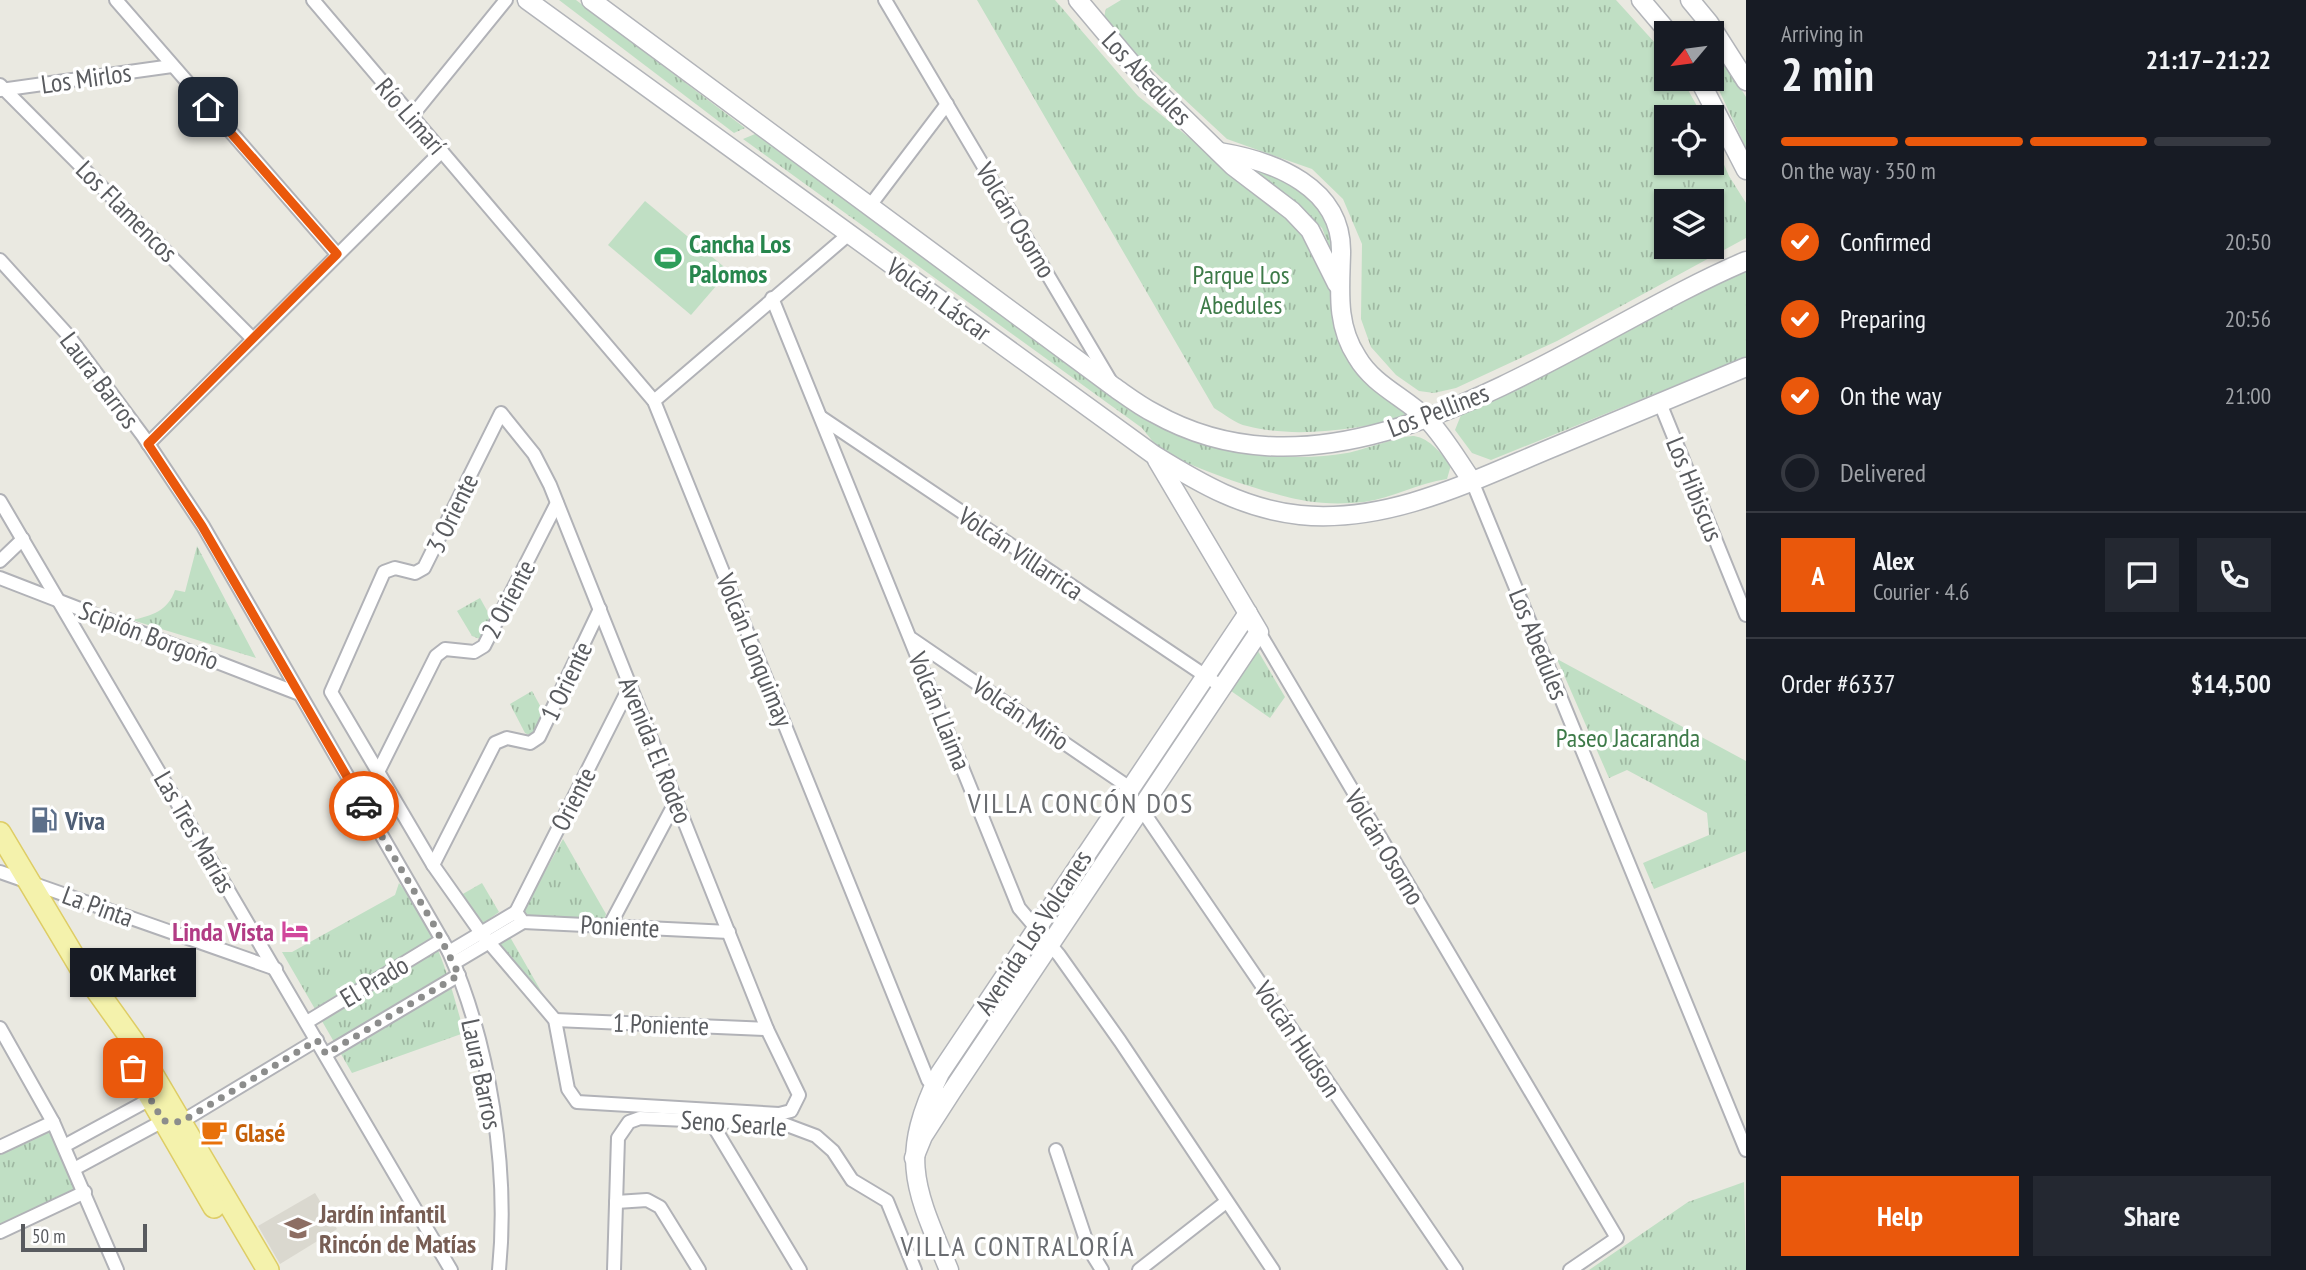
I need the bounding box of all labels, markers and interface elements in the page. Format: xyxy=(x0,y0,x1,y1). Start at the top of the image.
text: Arriving in xyxy=(1781,19,1863,48)
north arrow xyxy=(1654,21,1724,91)
map controls xyxy=(1654,21,1724,259)
street label: Los Abedules xyxy=(1095,24,1199,132)
text: 21:17–21:22 xyxy=(2146,43,2271,76)
text: 2 min xyxy=(1781,44,1874,104)
street label: Los Mirlos xyxy=(39,55,133,101)
street label: Río Limarí xyxy=(369,71,454,162)
pin xyxy=(178,77,238,137)
icon: home xyxy=(189,88,227,126)
button: locate xyxy=(1654,105,1724,175)
street label: Los Flamencos xyxy=(69,153,185,269)
street label: Volcán Osorno xyxy=(968,155,1063,284)
text: On the way · 350 m xyxy=(1781,156,1936,185)
button: layers xyxy=(1654,189,1724,259)
icon: check xyxy=(1781,223,1819,261)
text: Confirmed xyxy=(1840,225,1931,258)
place label: Cancha Los Palomos xyxy=(689,227,791,290)
text: 20:50 xyxy=(2225,227,2271,256)
sports icon: Cancha Los Palomos xyxy=(653,243,683,273)
street label: Volcán Láscar xyxy=(879,249,998,348)
park label: Parque Los Abedules xyxy=(1193,258,1289,321)
icon: check xyxy=(1781,300,1819,338)
text: Preparing xyxy=(1840,302,1926,335)
text: 20:56 xyxy=(2225,304,2271,333)
street label: Laura Barros xyxy=(53,325,147,435)
street label: Los Pellines xyxy=(1383,376,1493,444)
icon: check xyxy=(1781,377,1819,415)
text: On the way xyxy=(1840,379,1942,412)
text: 21:00 xyxy=(2225,381,2271,410)
street label: Los Hibiscus xyxy=(1659,432,1731,546)
text: Delivered xyxy=(1840,456,1926,489)
street label: 3 Oriente xyxy=(419,468,485,558)
street label: Volcán Villarrica xyxy=(951,499,1090,607)
button: chat xyxy=(2105,538,2179,612)
button: phone xyxy=(2197,538,2271,612)
text: Alex xyxy=(1873,544,1914,577)
street label: 2 Oriente xyxy=(474,554,542,644)
text: A xyxy=(1811,559,1825,592)
street label: Volcán Lonquimay xyxy=(709,568,801,732)
text: Courier · 4.6 xyxy=(1873,577,1969,606)
street label: Los Abedules xyxy=(1502,584,1576,704)
street label: Scipión Borgoño xyxy=(75,593,223,677)
street label: 1 Oriente xyxy=(533,636,599,726)
street label: Volcán Llaima xyxy=(901,646,979,775)
text: Order #6337 xyxy=(1781,667,1896,700)
text: $14,500 xyxy=(2191,667,2271,700)
street label: Volcán Miño xyxy=(966,668,1076,757)
street label: Avenida El Rodeo xyxy=(612,672,700,828)
park label: Paseo Jacaranda xyxy=(1556,721,1700,754)
street label: Oriente xyxy=(543,762,603,836)
street label: Las Tres Marías xyxy=(147,765,243,899)
courier xyxy=(329,771,399,841)
street label: Volcán Osorno xyxy=(1337,782,1432,911)
district label: VILLA CONCÓN DOS xyxy=(967,784,1194,821)
icon: car xyxy=(345,787,383,825)
place label: Viva xyxy=(64,804,105,837)
fuel station icon: Viva xyxy=(29,805,59,835)
street label: Avenida Los Volcanes xyxy=(967,843,1099,1021)
street label: La Pinta xyxy=(58,878,138,934)
street label: Poniente xyxy=(580,907,660,945)
place label: Linda Vista xyxy=(172,915,274,948)
hotel icon: Linda Vista xyxy=(280,916,310,946)
street label: El Prado xyxy=(334,948,414,1014)
callout: OK Market xyxy=(70,949,196,998)
text: OK Market xyxy=(90,958,176,987)
street label: Volcán Hudson xyxy=(1247,974,1349,1103)
street label: 1 Poniente xyxy=(612,1006,710,1042)
street label: Laura Barros xyxy=(454,1016,510,1132)
pin xyxy=(103,1038,163,1098)
icon: bag xyxy=(114,1049,152,1087)
street label: Seno Searle xyxy=(680,1103,788,1143)
place label: Glasé xyxy=(235,1116,285,1149)
cafe icon: Glasé xyxy=(199,1117,229,1147)
button: Help xyxy=(1781,1176,2019,1256)
button: Share xyxy=(2033,1176,2271,1256)
place label: Jardín infantil Rincón de Matías xyxy=(318,1197,476,1260)
school or university icon: Jardín infantil Rincón de Matías xyxy=(283,1213,313,1243)
scale bar xyxy=(21,1221,147,1253)
text: 50 m xyxy=(32,1224,66,1248)
district label: VILLA CONTRALORÍA xyxy=(900,1227,1135,1264)

